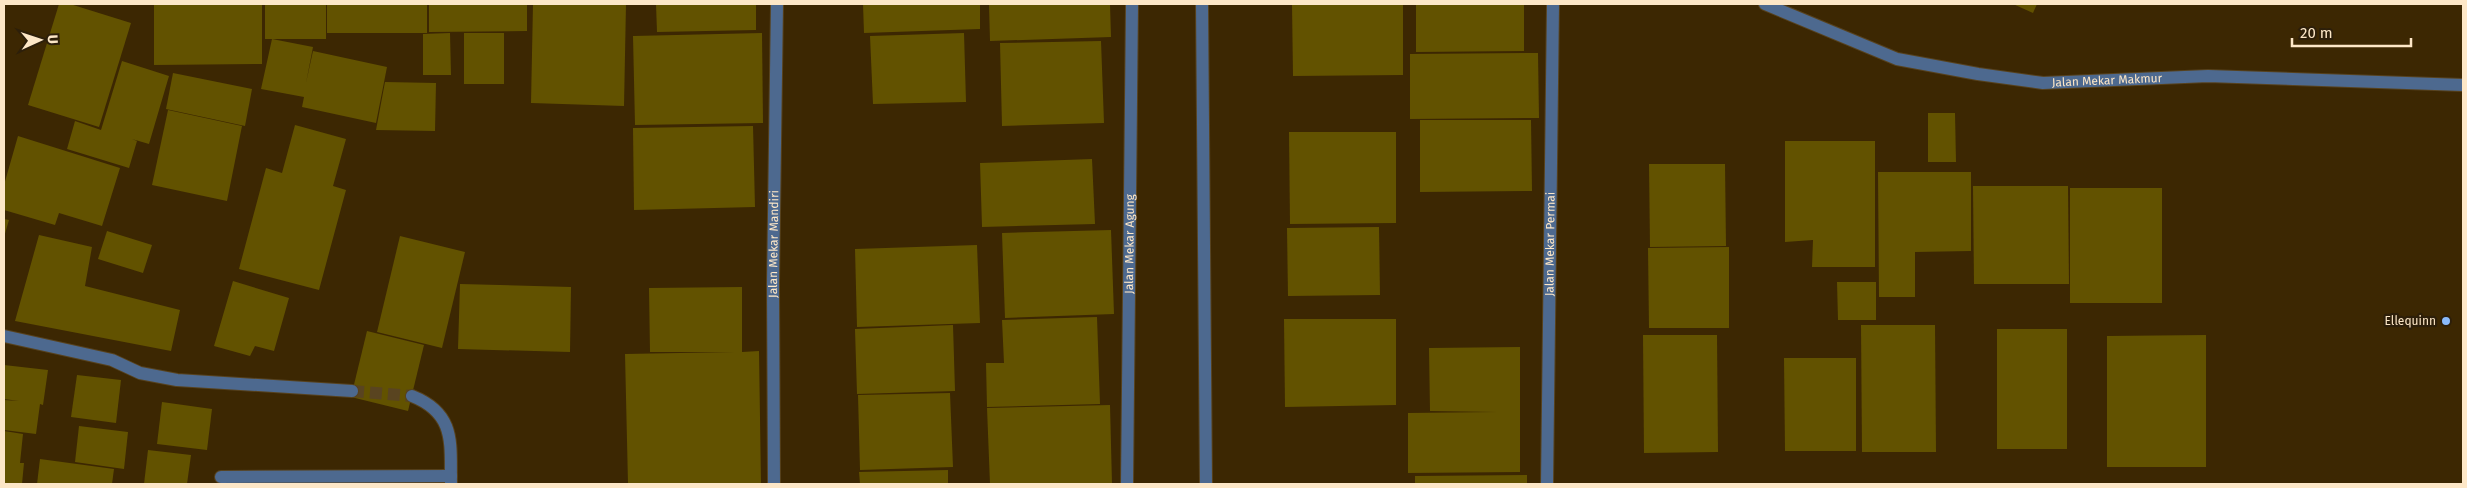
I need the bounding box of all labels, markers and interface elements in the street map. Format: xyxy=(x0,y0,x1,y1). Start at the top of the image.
north arrow xyxy=(15,15,65,65)
scale bar xyxy=(2292,15,2411,47)
text: 20 m xyxy=(2300,24,2333,42)
text: U xyxy=(44,34,61,44)
street label: Jalan Mekar Makmur xyxy=(2051,71,2163,90)
street label: Jalan Mekar Mandiri xyxy=(766,190,781,298)
street label: Jalan Mekar Permai xyxy=(1542,192,1558,296)
street label: Jalan Mekar Agung xyxy=(1122,193,1137,294)
place label: Ellequinn xyxy=(2385,314,2436,328)
marker: Ellequinn xyxy=(2440,315,2452,327)

